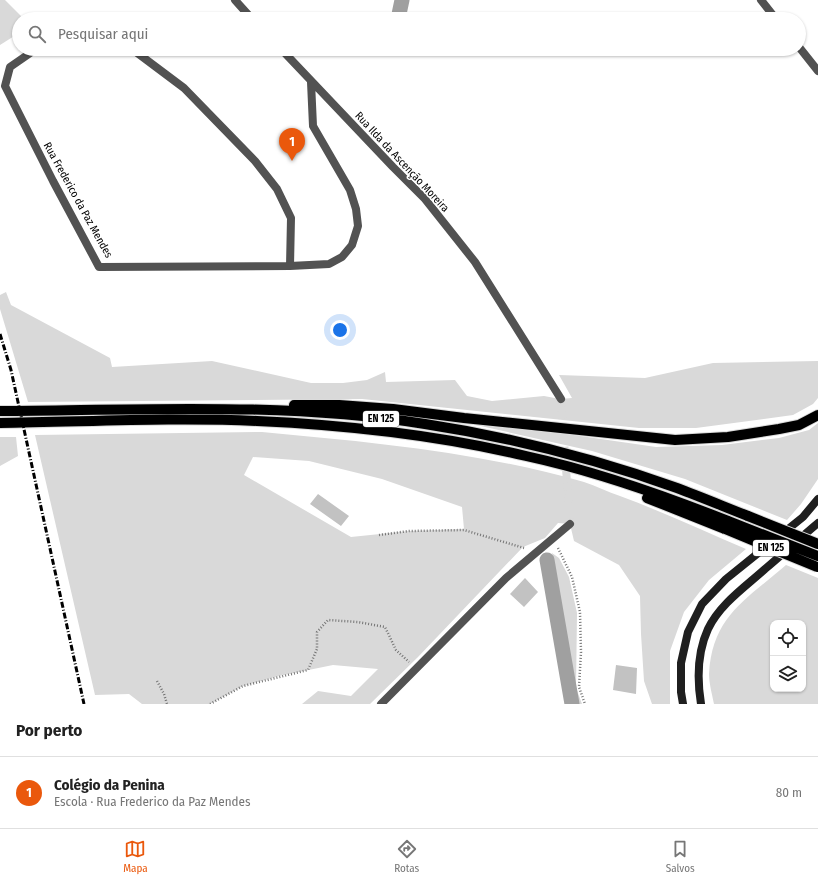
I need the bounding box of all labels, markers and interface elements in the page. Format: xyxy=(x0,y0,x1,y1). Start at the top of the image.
search box xyxy=(12,12,806,56)
icon: search xyxy=(26,23,48,45)
text: Pesquisar aqui xyxy=(58,25,148,43)
street label: Rua Ilda da Ascenção Moreira xyxy=(352,109,452,215)
pin: 1 xyxy=(279,128,305,161)
street label: Rua Frederico da Paz Mendes xyxy=(41,140,115,260)
your location xyxy=(330,320,350,340)
road number: EN 125 xyxy=(363,411,399,427)
road number: EN 125 xyxy=(753,540,789,556)
map controls xyxy=(770,620,806,692)
button: locate xyxy=(770,620,806,656)
button: layers xyxy=(770,656,806,692)
text: Por perto xyxy=(16,720,82,741)
text: Colégio da Penina xyxy=(54,776,165,794)
text: 1 xyxy=(26,785,32,800)
text: 80 m xyxy=(776,785,802,800)
text: Escola · Rua Frederico da Paz Mendes xyxy=(54,794,250,809)
tab: Mapa xyxy=(123,838,148,875)
tab: Rotas xyxy=(394,838,419,875)
tab: Salvos xyxy=(666,838,695,875)

